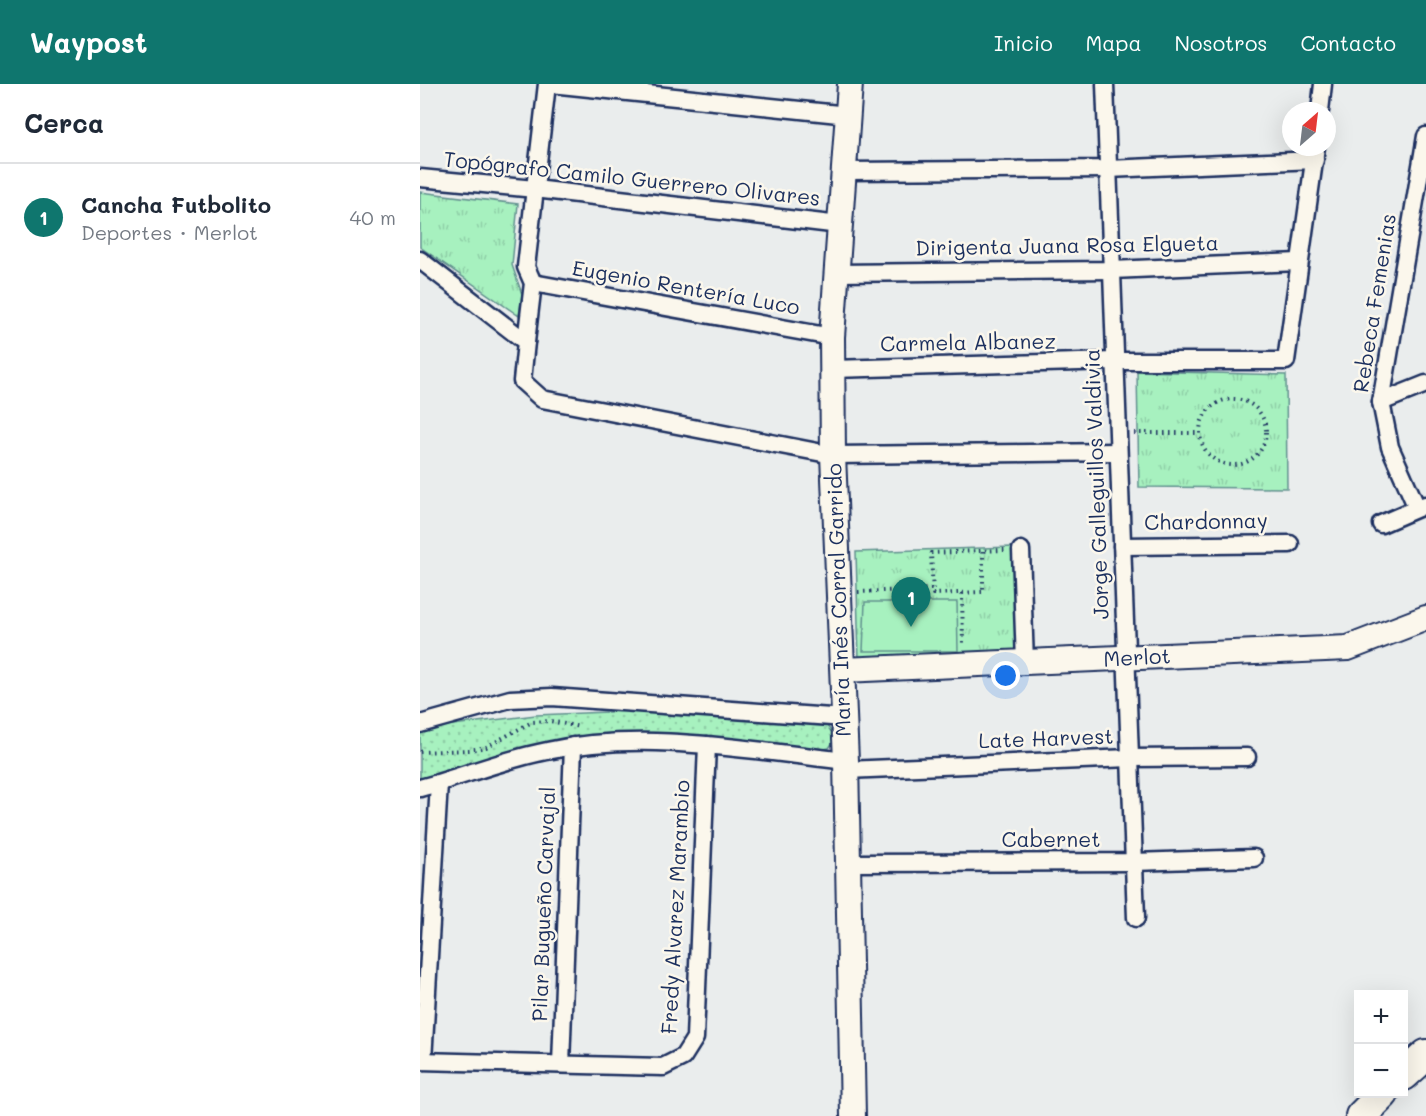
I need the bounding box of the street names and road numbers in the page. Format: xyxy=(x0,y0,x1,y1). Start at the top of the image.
street label: Topógrafo Camilo Guerrero Olivares xyxy=(443,144,822,211)
street label: Rebeca Femenias xyxy=(1346,211,1401,394)
street label: Dirigenta Juana Rosa Elgueta xyxy=(915,228,1219,261)
street label: Eugenio Rentería Luco xyxy=(570,253,802,320)
street label: Carmela Albanez xyxy=(880,326,1056,357)
street label: Jorge Galleguillos Valdivia xyxy=(1077,348,1114,620)
street label: María Inés Corral Garrido xyxy=(819,463,856,737)
street label: Chardonnay xyxy=(1144,506,1268,535)
street label: Merlot xyxy=(1103,641,1171,672)
street label: Late Harvest xyxy=(978,722,1114,753)
street label: Fredy Alvarez Marambio xyxy=(654,779,695,1035)
street label: Pilar Bugueño Carvajal xyxy=(525,786,560,1022)
street label: Cabernet xyxy=(1002,825,1100,852)

